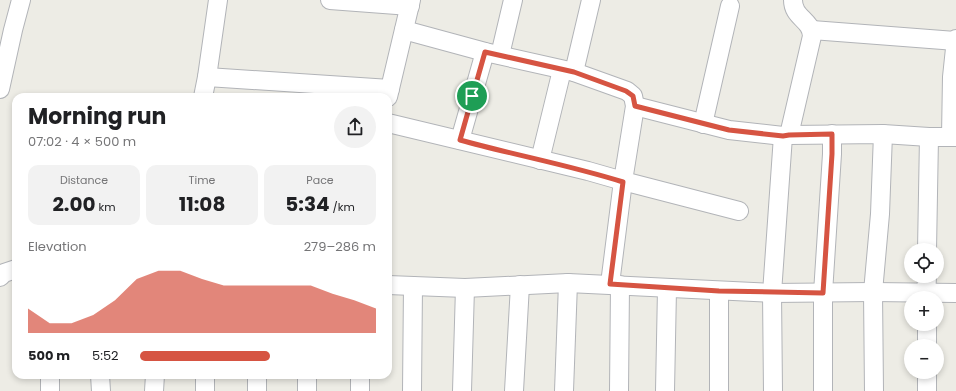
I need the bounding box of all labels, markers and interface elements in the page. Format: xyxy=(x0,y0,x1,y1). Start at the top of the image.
pin xyxy=(455,79,489,113)
icon: arrive xyxy=(461,85,483,107)
text: Morning run xyxy=(28,101,166,132)
button: share xyxy=(334,106,376,148)
text: 07:02 · 4 × 500 m xyxy=(28,132,136,151)
text: Distance xyxy=(60,172,108,188)
text: Time xyxy=(189,172,215,188)
text: Pace xyxy=(306,172,334,188)
text: 2.00 xyxy=(52,190,96,218)
text: 11:08 xyxy=(179,190,225,218)
text: 5:34 xyxy=(285,190,330,218)
text: km xyxy=(96,199,116,215)
text: /km xyxy=(330,199,355,215)
text: Elevation xyxy=(28,237,87,256)
text: 279–286 m xyxy=(304,237,376,256)
map controls xyxy=(904,243,944,379)
button: locate xyxy=(904,243,944,283)
button: + xyxy=(904,291,944,331)
button: − xyxy=(904,339,944,379)
text: 500 m xyxy=(28,346,70,365)
text: 5:52 xyxy=(92,346,119,365)

